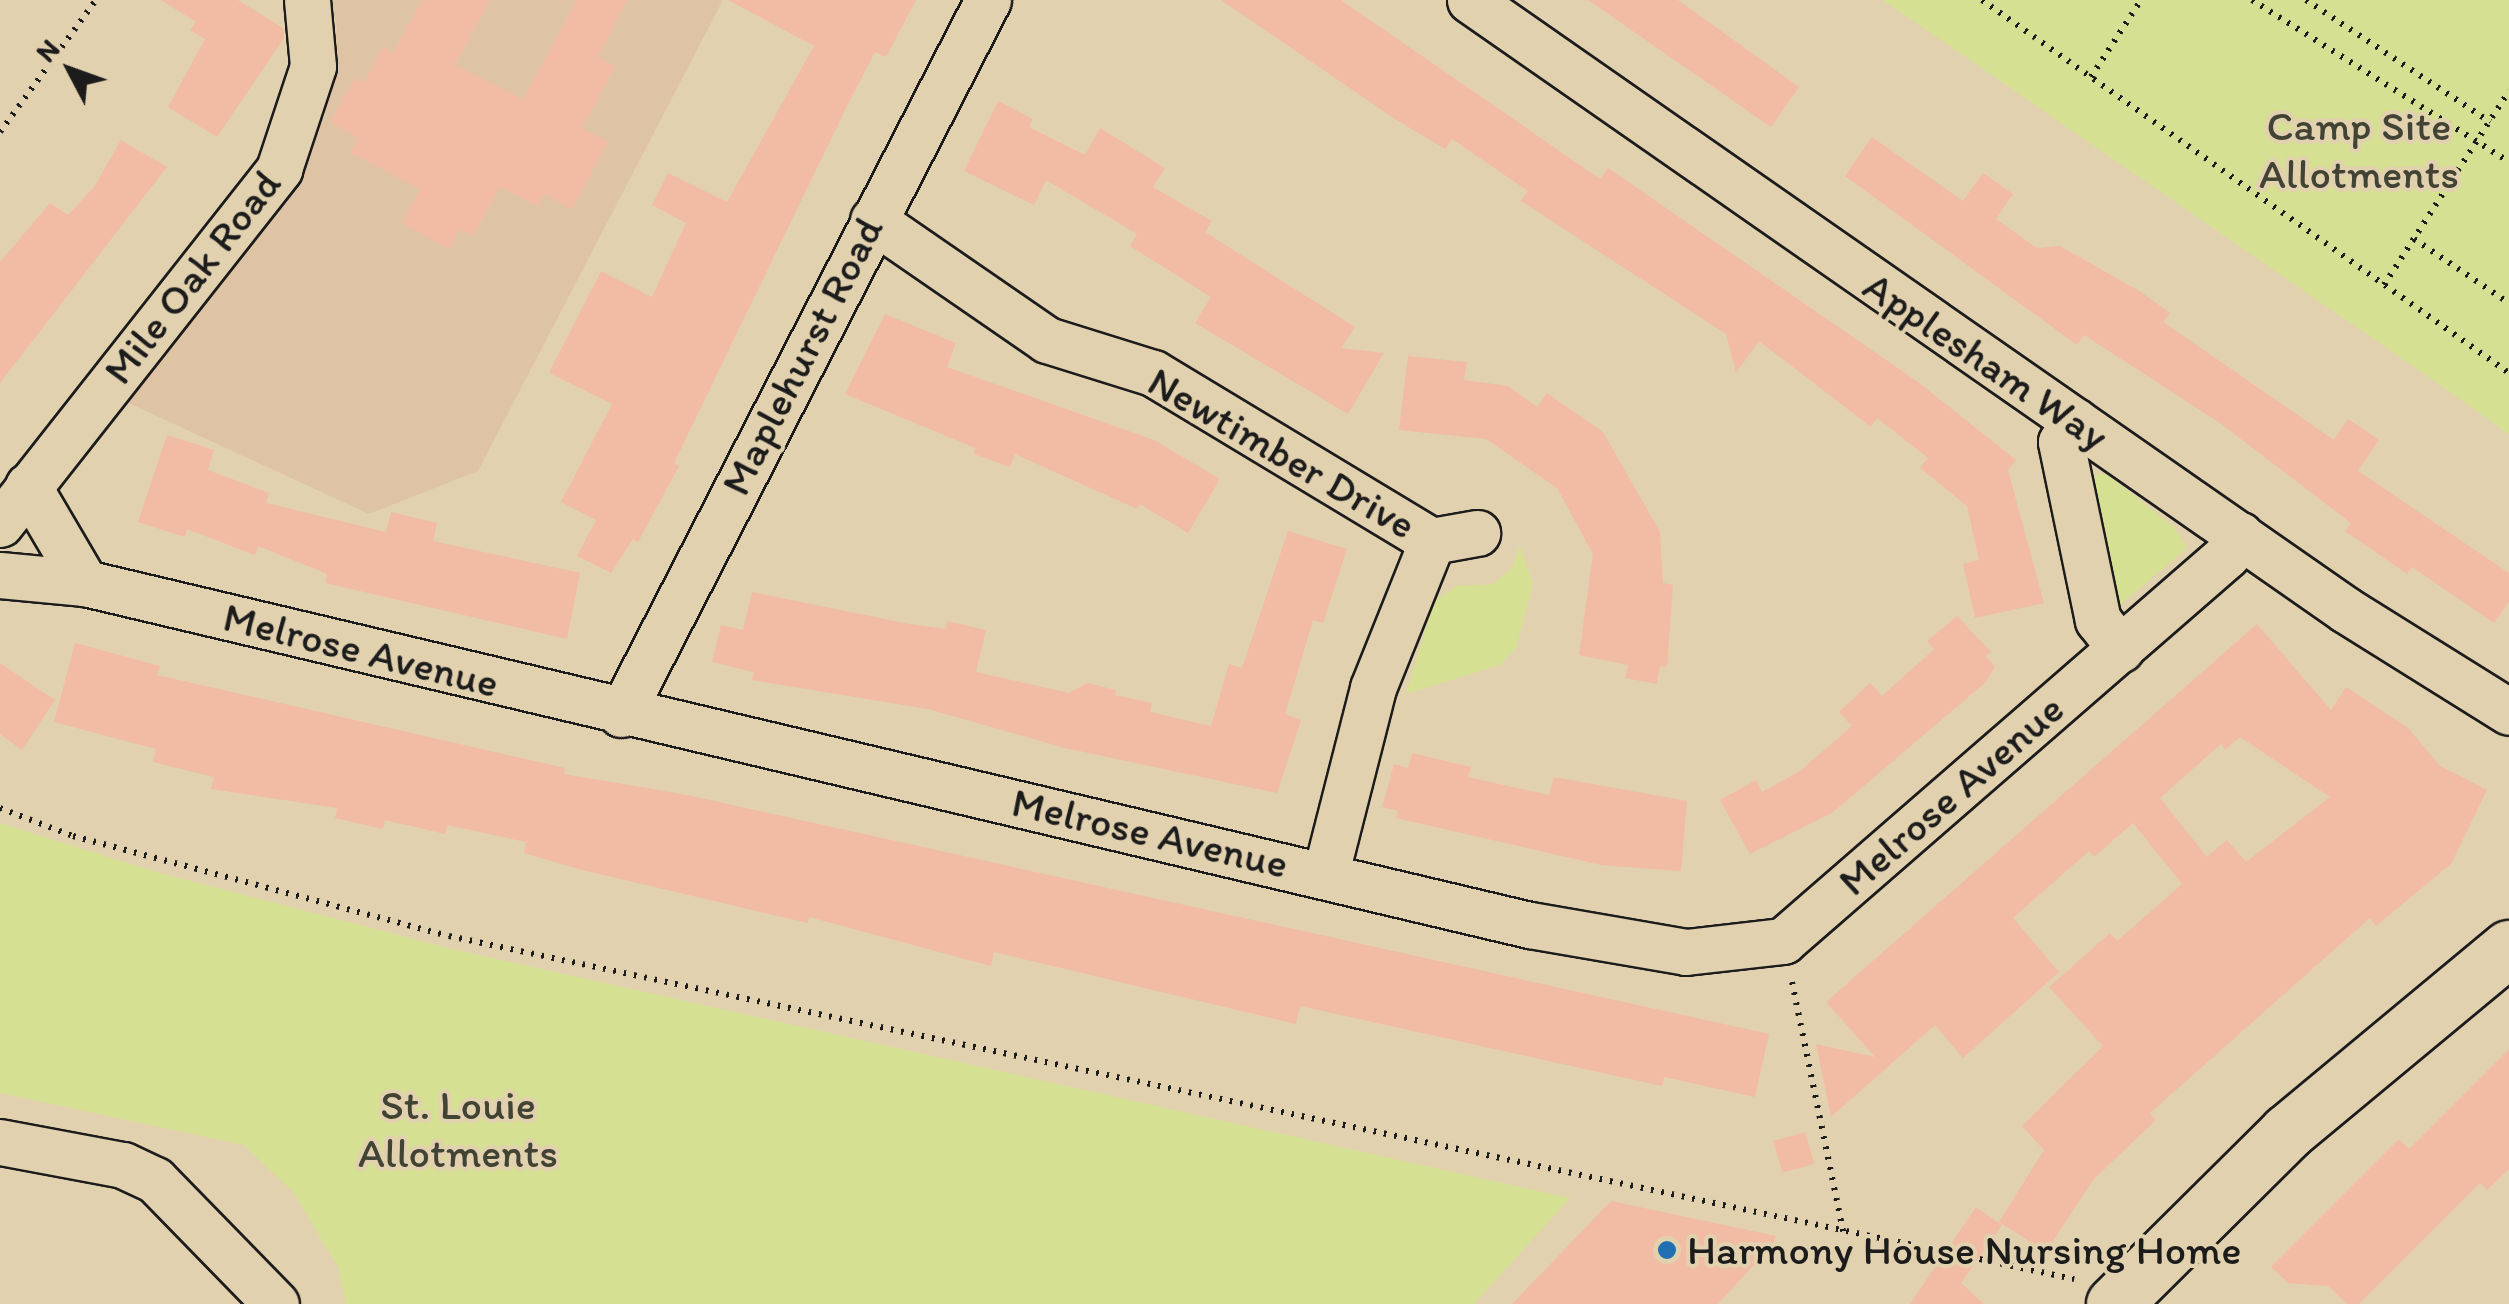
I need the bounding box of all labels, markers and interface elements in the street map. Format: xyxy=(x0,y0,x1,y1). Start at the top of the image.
north arrow xyxy=(20,20,120,120)
text: N xyxy=(28,32,66,69)
park label: Camp Site Allotments xyxy=(2259,101,2459,200)
street label: Mile Oak Road xyxy=(93,160,291,394)
street label: Maplehurst Road xyxy=(710,208,894,504)
street label: Applesham Way xyxy=(1855,261,2117,461)
street label: Newtimber Drive xyxy=(1139,356,1425,550)
street label: Melrose Avenue xyxy=(218,591,504,709)
street label: Melrose Avenue xyxy=(1828,683,2074,907)
street label: Melrose Avenue xyxy=(1007,777,1293,889)
park label: St. Louie Allotments xyxy=(358,1080,558,1178)
place label: Harmony House Nursing Home xyxy=(1687,1225,2243,1275)
marker: Harmony House Nursing Home xyxy=(1656,1239,1678,1261)

